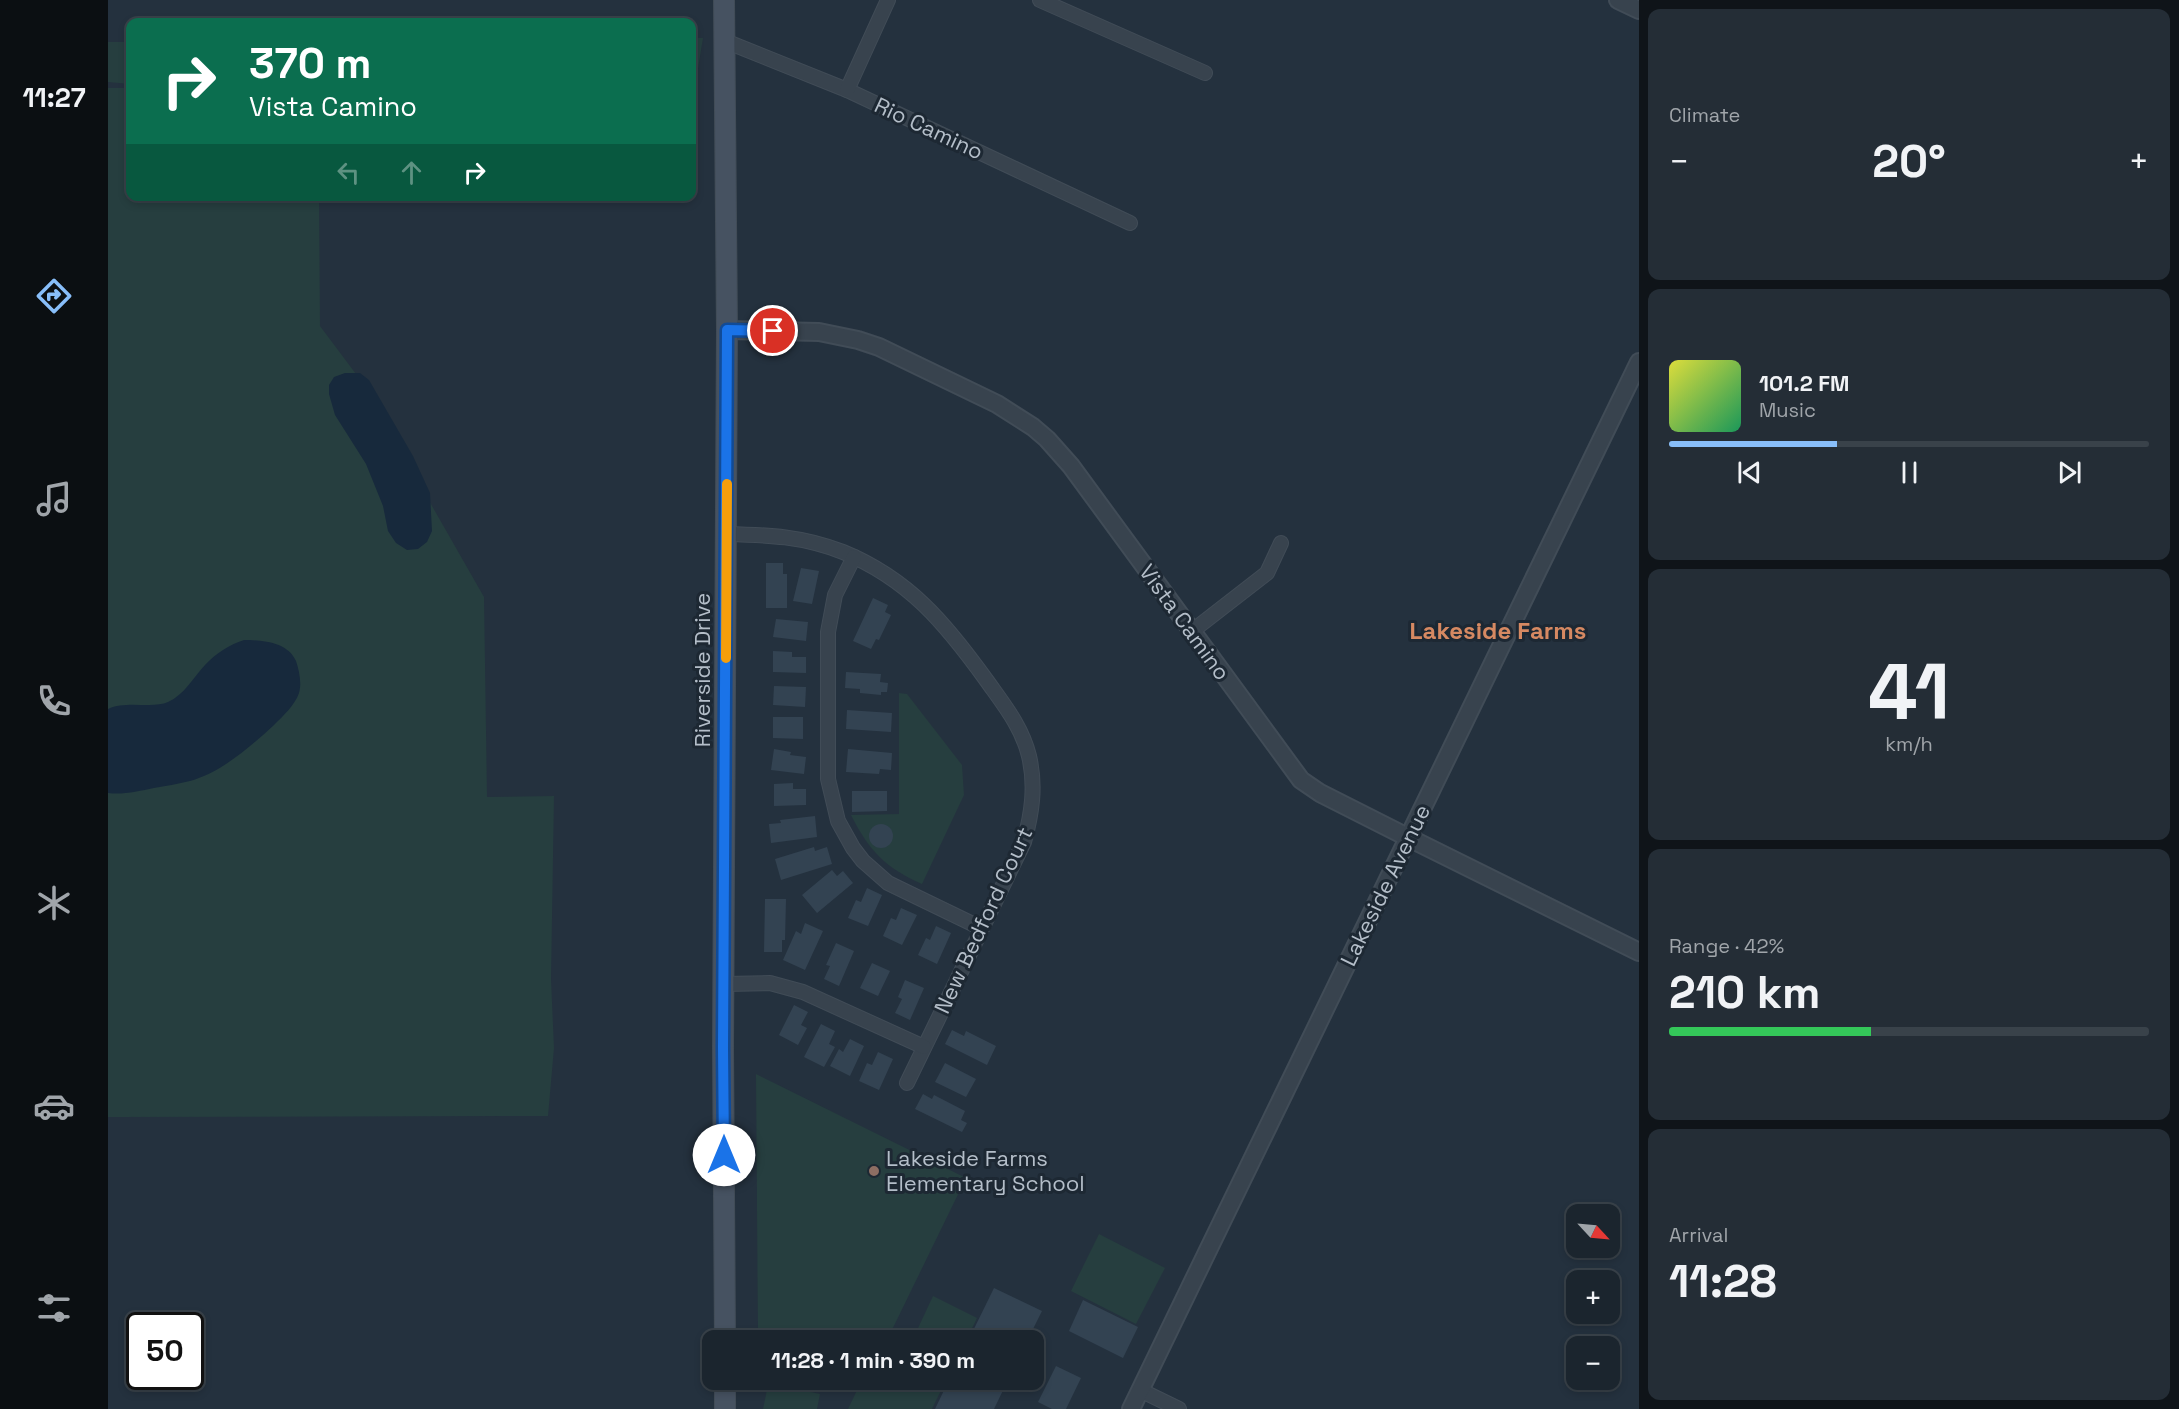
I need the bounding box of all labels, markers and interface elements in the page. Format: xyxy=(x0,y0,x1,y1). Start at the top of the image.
text: 370 m xyxy=(249,37,371,90)
icon: right xyxy=(150,42,228,120)
text: 11:27 xyxy=(22,80,86,115)
text: Vista Camino xyxy=(249,89,417,124)
street label: Rio Camino xyxy=(870,91,988,165)
text: Climate xyxy=(1669,102,1740,128)
text: 20° xyxy=(1872,133,1946,190)
text: − xyxy=(1669,141,1689,183)
text: + xyxy=(2129,141,2149,183)
icon: left xyxy=(332,156,365,189)
icon: ahead xyxy=(395,156,428,189)
icon: right xyxy=(458,156,491,189)
icon: directions xyxy=(33,275,75,317)
pin xyxy=(747,305,798,356)
icon: arrive xyxy=(756,314,789,347)
text: 101.2 FM xyxy=(1759,369,1850,397)
text: Music xyxy=(1759,397,1816,423)
icon: previous xyxy=(1733,456,1766,489)
icon: pause xyxy=(1893,456,1926,489)
icon: next xyxy=(2053,456,2086,489)
icon: music xyxy=(33,478,75,520)
street label: Vista Camino xyxy=(1133,558,1237,686)
street label: Riverside Drive xyxy=(688,593,716,747)
district label: Lakeside Farms xyxy=(1410,615,1586,646)
text: 41 xyxy=(1868,642,1950,742)
icon: phone xyxy=(33,680,75,722)
text: km/h xyxy=(1885,731,1933,757)
street label: Lakeside Avenue xyxy=(1334,800,1436,970)
street label: New Bedford Court xyxy=(928,822,1038,1018)
icon: climate xyxy=(33,882,75,924)
text: Range · 42% xyxy=(1669,933,1784,959)
text: 210 km xyxy=(1669,964,1820,1021)
icon: car xyxy=(33,1085,75,1127)
position arrow xyxy=(692,1123,756,1187)
place label: Lakeside Farms Elementary School xyxy=(886,1144,1085,1197)
marker: Lakeside Farms Elementary School xyxy=(867,1164,881,1178)
north arrow xyxy=(1566,1204,1620,1258)
map controls xyxy=(1566,1204,1620,1390)
text: Arrival xyxy=(1669,1222,1728,1248)
text: 11:28 xyxy=(1669,1253,1777,1310)
button: + xyxy=(1566,1270,1620,1324)
icon: filters xyxy=(33,1287,75,1329)
speed limit sign: 50 xyxy=(126,1312,204,1390)
button: − xyxy=(1566,1336,1620,1390)
text: 11:28 · 1 min · 390 m xyxy=(771,1346,975,1374)

